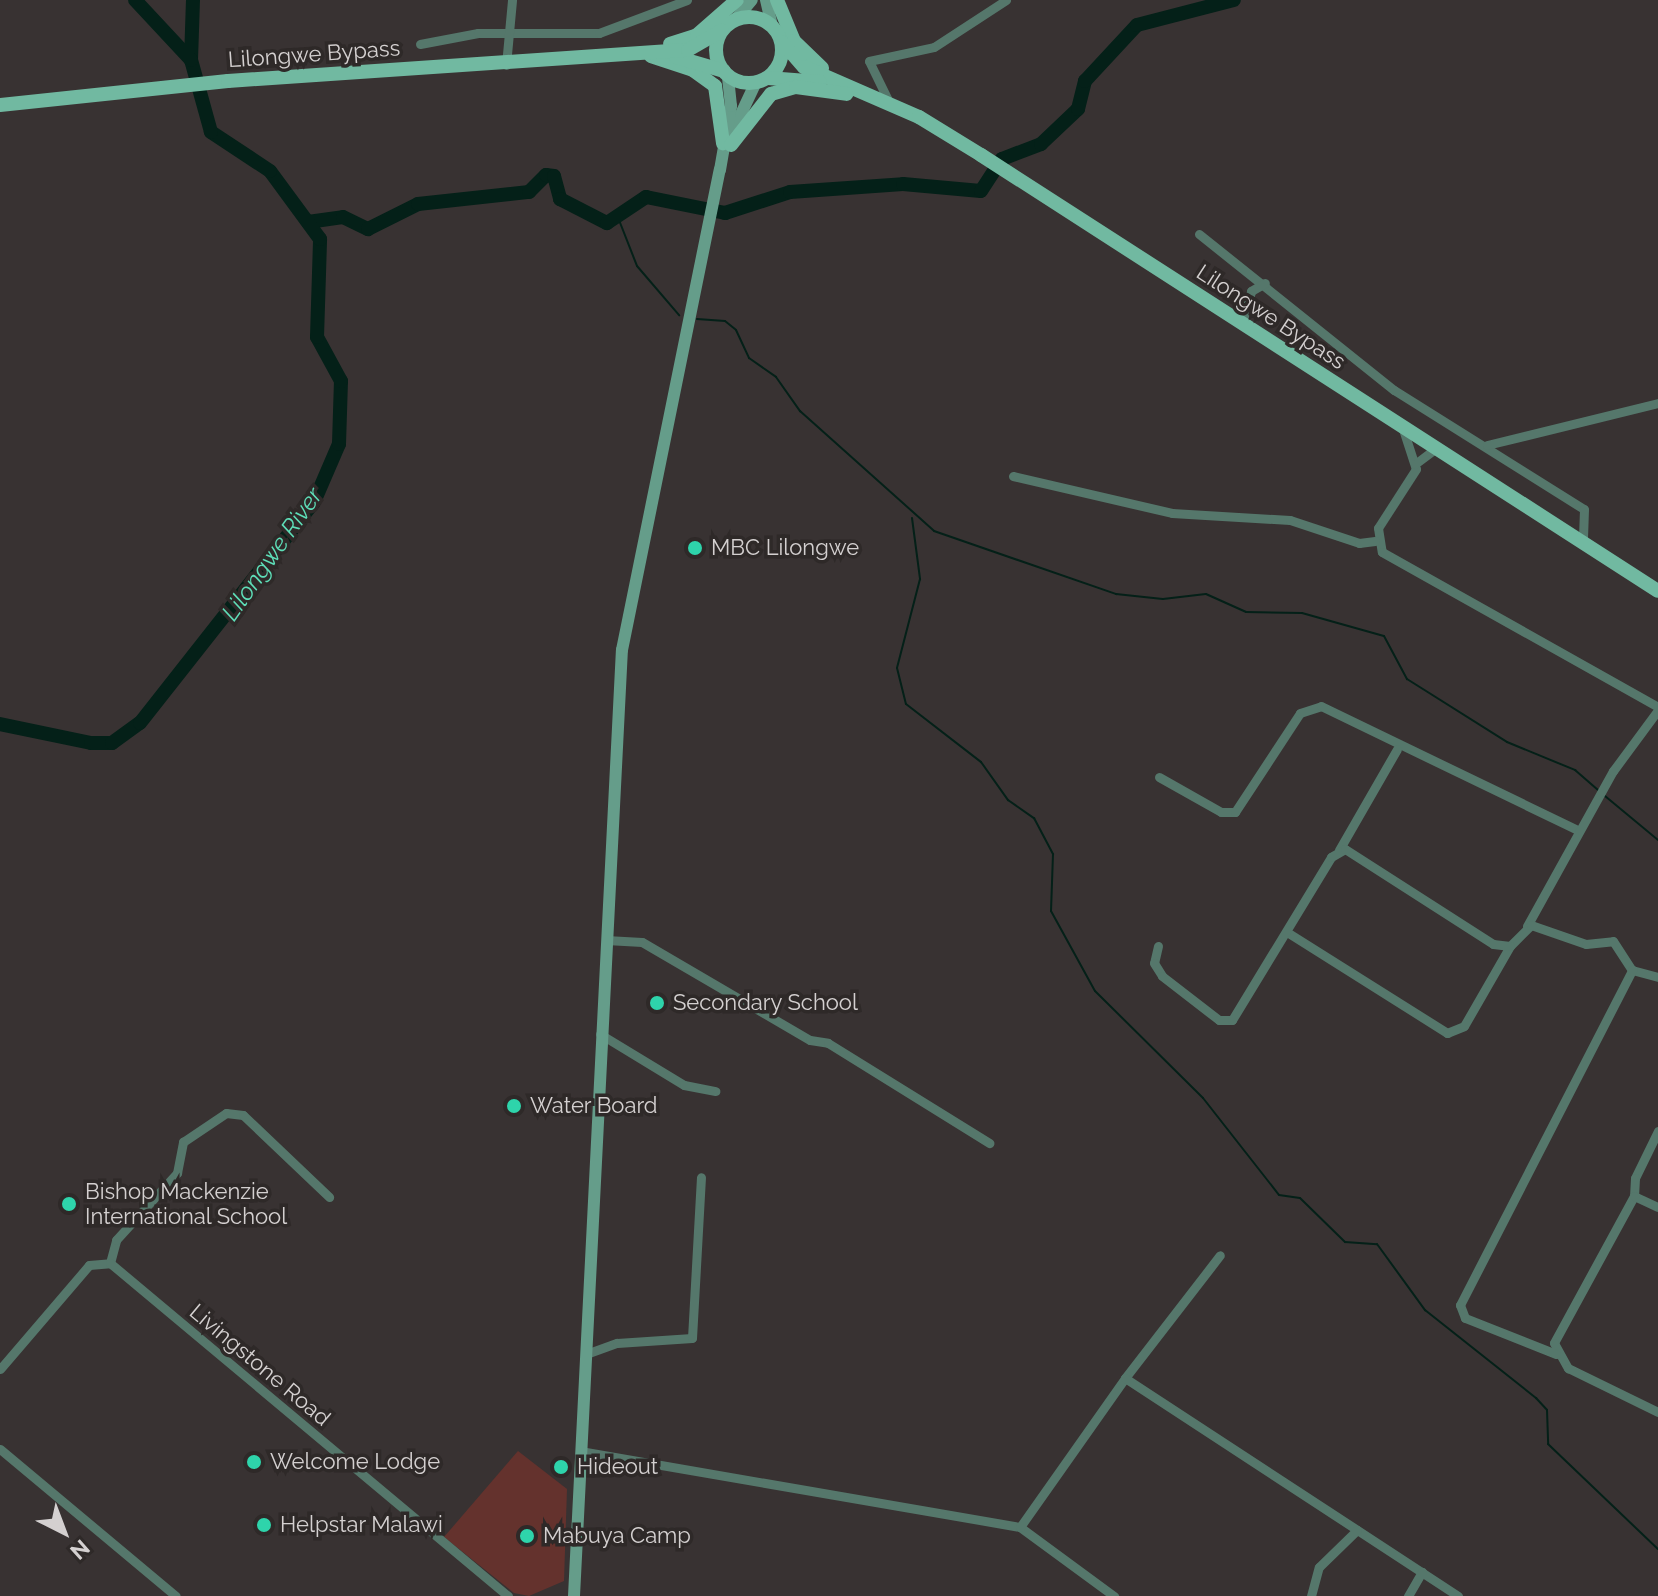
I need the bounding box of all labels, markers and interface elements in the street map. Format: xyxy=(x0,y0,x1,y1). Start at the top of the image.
street label: Lilongwe Bypass xyxy=(227,35,401,73)
street label: Lilongwe Bypass xyxy=(1192,259,1350,375)
water label: Lilongwe River xyxy=(216,482,328,626)
place label: MBC Lilongwe xyxy=(711,535,859,561)
marker: MBC Lilongwe xyxy=(686,539,704,557)
place label: Secondary School xyxy=(673,990,859,1016)
marker: Secondary School xyxy=(648,994,666,1012)
place label: Water Board xyxy=(530,1093,658,1119)
marker: Water Board xyxy=(505,1097,523,1115)
place label: Bishop Mackenzie International School xyxy=(85,1178,288,1230)
marker: Bishop Mackenzie International School xyxy=(60,1195,78,1213)
street label: Livingstone Road xyxy=(184,1298,336,1432)
place label: Welcome Lodge xyxy=(270,1449,440,1475)
marker: Welcome Lodge xyxy=(245,1453,263,1471)
place label: Hideout xyxy=(577,1454,658,1480)
marker: Hideout xyxy=(552,1458,570,1476)
north arrow xyxy=(24,1492,104,1572)
place label: Helpstar Malawi xyxy=(280,1512,443,1538)
marker: Helpstar Malawi xyxy=(255,1516,273,1534)
place label: Mabuya Camp xyxy=(543,1523,691,1549)
marker: Mabuya Camp xyxy=(518,1527,536,1545)
text: N xyxy=(65,1535,95,1565)

